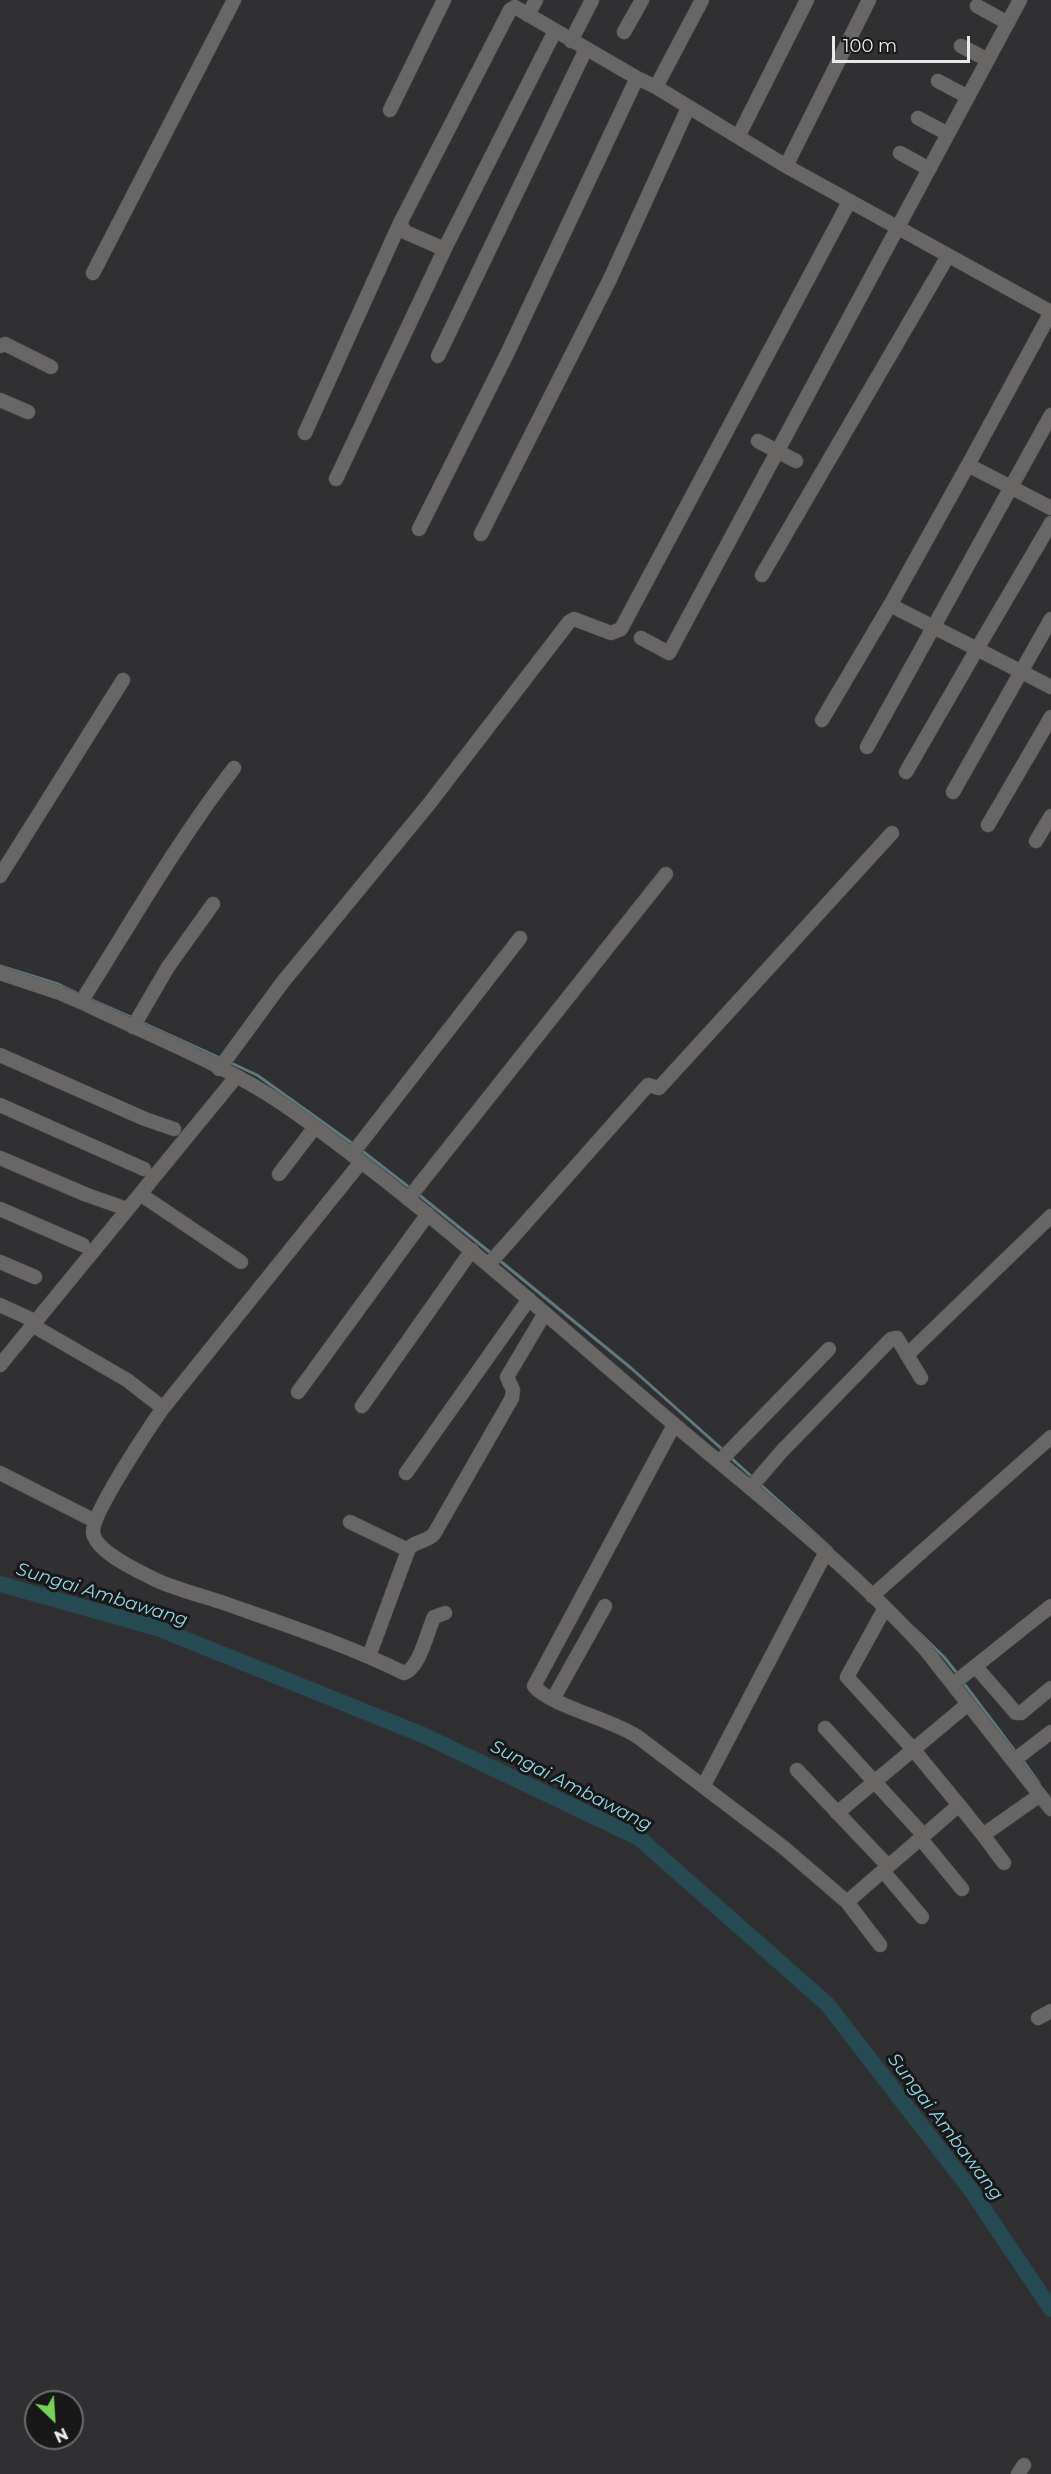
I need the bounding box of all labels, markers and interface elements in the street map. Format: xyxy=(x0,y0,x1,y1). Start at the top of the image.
scale bar xyxy=(835,24,973,62)
text: 100 m xyxy=(843,35,897,57)
water label: Sungai Ambawang xyxy=(14,1559,190,1631)
water label: Sungai Ambawang xyxy=(487,1736,655,1836)
water label: Sungai Ambawang xyxy=(883,2049,1007,2205)
north arrow xyxy=(24,2390,84,2450)
text: N xyxy=(51,2424,71,2446)

